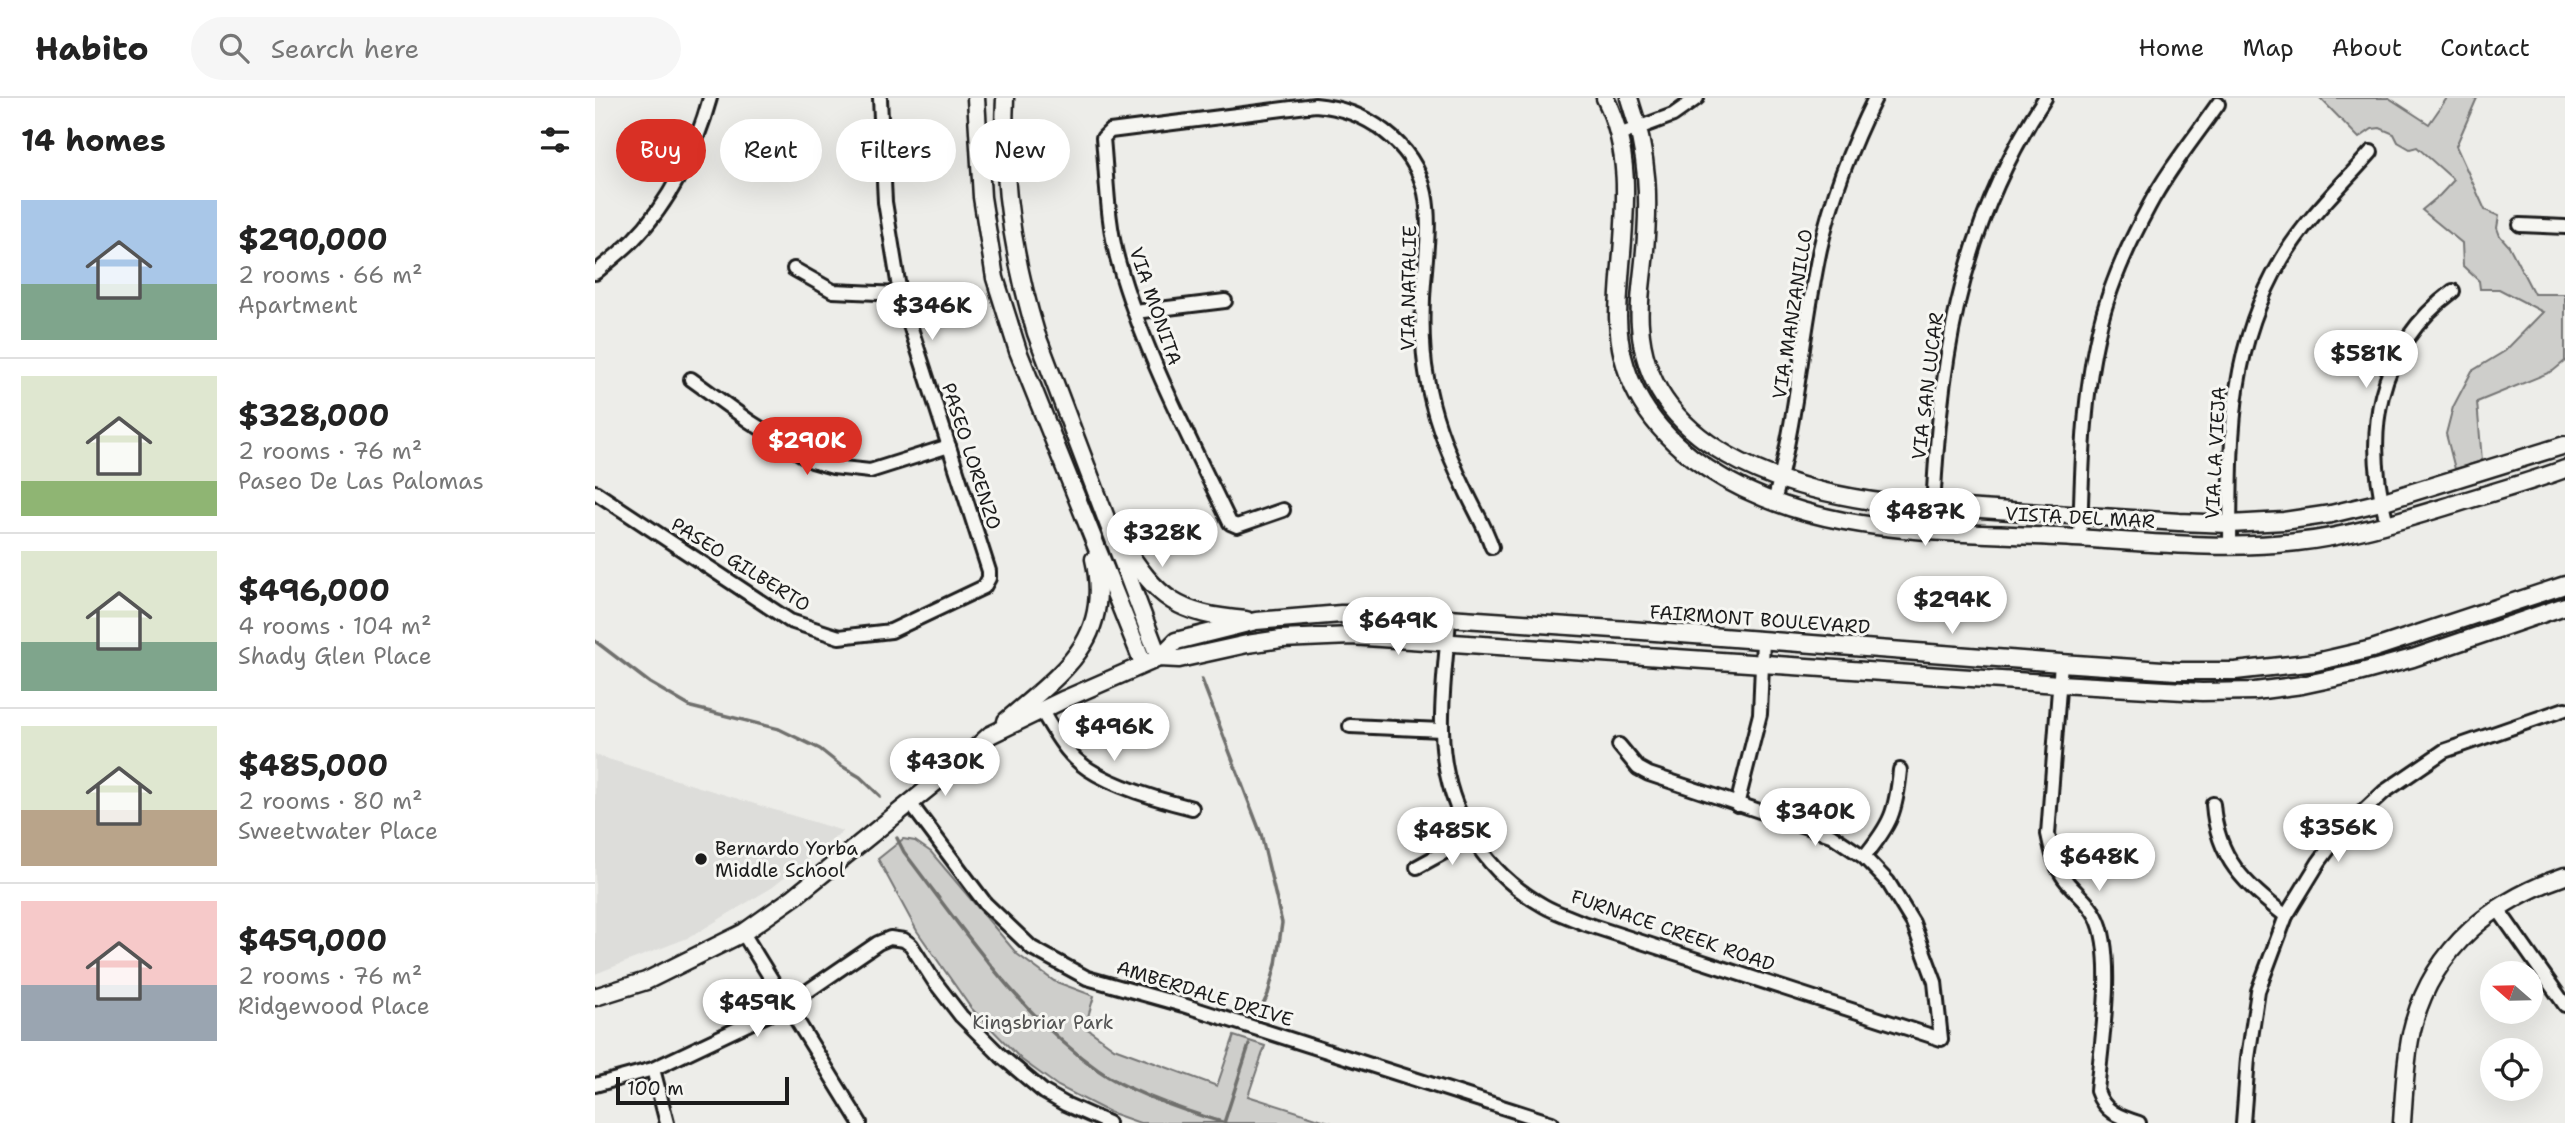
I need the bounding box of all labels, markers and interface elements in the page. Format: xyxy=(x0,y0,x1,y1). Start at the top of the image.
search box xyxy=(191,17,681,80)
text: Habito xyxy=(35,26,149,71)
icon: search xyxy=(215,29,253,67)
text: Search here xyxy=(271,31,419,66)
text: Home xyxy=(2138,32,2204,64)
text: Map xyxy=(2242,32,2294,64)
text: About xyxy=(2332,32,2402,64)
text: Contact xyxy=(2440,32,2530,64)
chip: Buy xyxy=(616,119,706,182)
chip: Rent xyxy=(720,119,822,182)
chip: Filters xyxy=(836,119,956,182)
chip: New xyxy=(970,119,1070,182)
text: 14 homes xyxy=(21,120,166,161)
icon: filters xyxy=(536,121,574,159)
text: $290,000 xyxy=(238,219,388,260)
street label: VIA NATALIE xyxy=(1395,225,1422,351)
street label: VIA MANZANILLO xyxy=(1767,227,1818,401)
icon: home xyxy=(77,228,161,312)
street label: VIA MONITA xyxy=(1124,244,1187,369)
text: 2 rooms · 66 m² xyxy=(238,260,423,290)
pin: $346K xyxy=(883,282,981,342)
text: Apartment xyxy=(238,290,358,320)
text: $346K xyxy=(892,290,972,320)
street label: VIA SAN LUCAR xyxy=(1906,311,1949,461)
pin: $581K xyxy=(2317,330,2415,390)
text: $581K xyxy=(2330,338,2402,368)
street label: PASEO LORENZO xyxy=(936,380,1007,533)
street label: VIA LA VIEJA xyxy=(2200,386,2231,520)
text: $328,000 xyxy=(238,395,389,436)
icon: home xyxy=(77,404,161,488)
pin: $290K xyxy=(758,418,856,477)
text: $290K xyxy=(768,425,846,455)
text: 2 rooms · 76 m² xyxy=(238,436,422,466)
text: Paseo De Las Palomas xyxy=(238,466,484,496)
pin: $487K xyxy=(1876,489,1974,548)
text: $487K xyxy=(1885,496,1965,526)
street label: VISTA DEL MAR xyxy=(2005,501,2155,534)
pin: $328K xyxy=(1113,510,1211,569)
street label: PASEO GILBERTO xyxy=(666,512,815,617)
text: $328K xyxy=(1123,517,1201,547)
text: $496,000 xyxy=(238,570,390,611)
pin: $294K xyxy=(1903,576,2001,636)
icon: home xyxy=(77,579,161,663)
text: $294K xyxy=(1913,584,1991,614)
pin: $649K xyxy=(1349,598,1447,657)
street label: FAIRMONT BOULEVARD xyxy=(1649,599,1871,640)
text: $649K xyxy=(1358,605,1438,635)
text: 4 rooms · 104 m² xyxy=(238,611,431,641)
text: Shady Glen Place xyxy=(238,641,432,671)
pin: $496K xyxy=(1065,704,1163,763)
text: $496K xyxy=(1075,711,1153,741)
pin: $430K xyxy=(896,738,994,798)
text: $485,000 xyxy=(238,745,388,786)
text: $430K xyxy=(906,746,984,776)
icon: home xyxy=(77,754,161,838)
text: 2 rooms · 80 m² xyxy=(238,786,423,816)
pin: $340K xyxy=(1766,788,1864,848)
text: $340K xyxy=(1775,796,1855,826)
pin: $356K xyxy=(2289,804,2387,864)
pin: $485K xyxy=(1403,808,1501,867)
text: $356K xyxy=(2299,812,2377,842)
text: $485K xyxy=(1413,815,1491,845)
text: Sweetwater Place xyxy=(238,816,438,846)
pin: $648K xyxy=(2050,834,2148,893)
place label: Bernardo Yorba Middle School xyxy=(715,836,858,883)
text: $648K xyxy=(2059,841,2139,871)
marker: Bernardo Yorba Middle School xyxy=(693,851,709,867)
street label: FURNACE CREEK ROAD xyxy=(1568,884,1778,977)
text: $459,000 xyxy=(238,920,387,961)
icon: home xyxy=(77,929,161,1013)
street label: AMBERDALE DRIVE xyxy=(1113,955,1296,1032)
text: 2 rooms · 76 m² xyxy=(238,961,422,991)
north arrow xyxy=(2480,961,2543,1024)
map controls xyxy=(2480,961,2543,1101)
pin: $459K xyxy=(708,979,806,1039)
text: $459K xyxy=(719,987,795,1017)
text: Ridgewood Place xyxy=(238,991,430,1021)
park label: Kingsbriar Park xyxy=(972,1010,1114,1035)
button: locate xyxy=(2480,1038,2543,1101)
scale bar xyxy=(616,1074,789,1106)
text: 100 m xyxy=(627,1076,684,1101)

